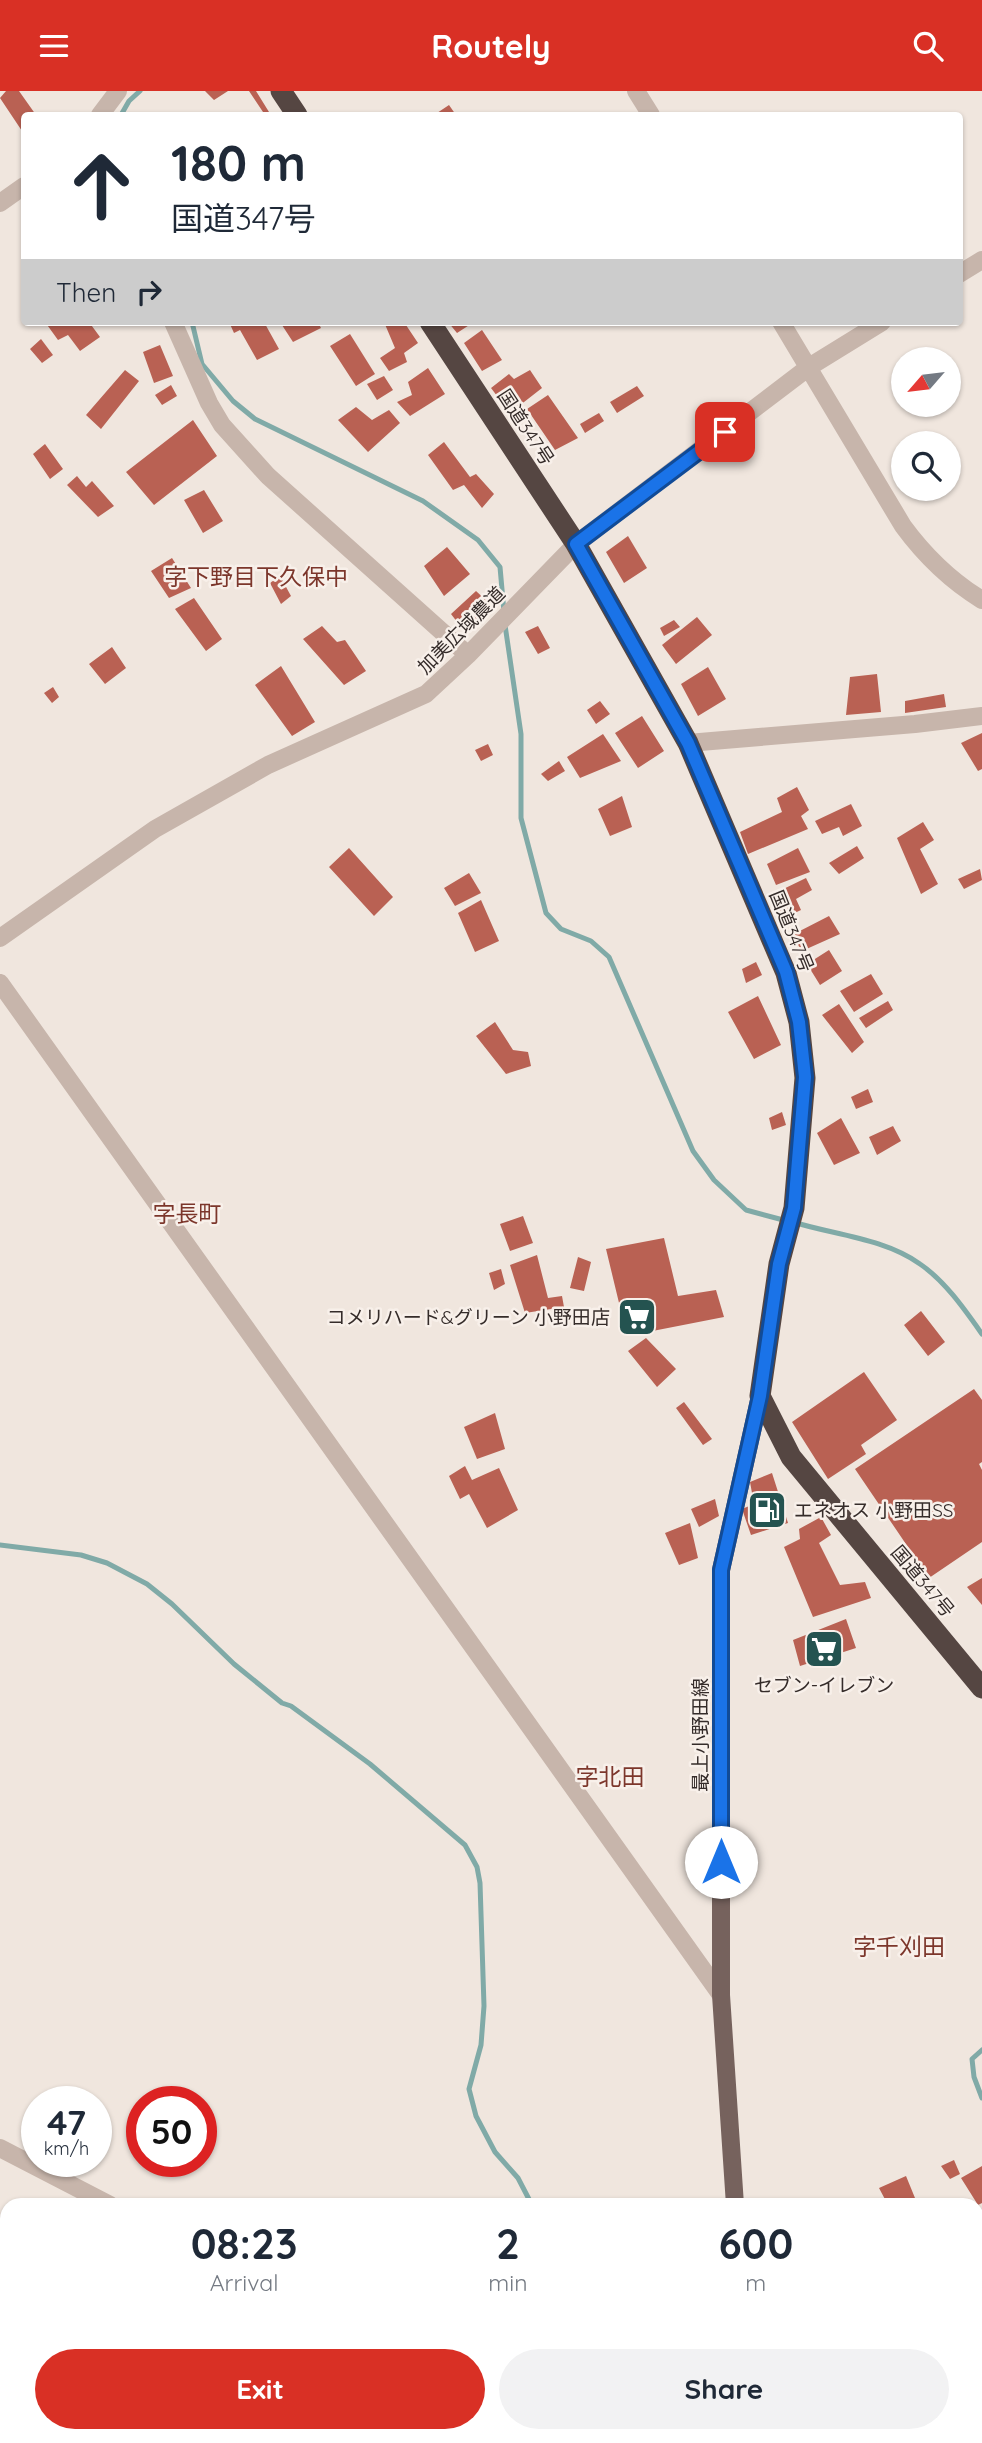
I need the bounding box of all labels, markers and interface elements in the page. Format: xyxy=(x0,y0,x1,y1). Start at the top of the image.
text: Routely xyxy=(431,26,551,66)
icon: menu xyxy=(35,27,73,65)
icon: search xyxy=(909,27,947,65)
text: 180 m xyxy=(171,132,306,193)
icon: ahead xyxy=(56,140,147,231)
text: 国道347号 xyxy=(171,198,316,238)
icon: right xyxy=(130,273,168,311)
text: Then xyxy=(56,276,116,309)
north arrow xyxy=(891,347,961,417)
map controls xyxy=(891,347,961,501)
street label: 国道347号 xyxy=(492,384,560,470)
pin xyxy=(695,402,755,462)
icon: arrive xyxy=(706,413,744,451)
button: search xyxy=(891,431,961,501)
district label: 字下野目下久保中 xyxy=(164,562,348,591)
street label: 加美広域農道 xyxy=(412,581,510,679)
street label: 国道347号 xyxy=(765,887,819,975)
district label: 字長町 xyxy=(153,1199,222,1228)
supermarket icon: コメリハード&グリーン 小野田店 xyxy=(616,1296,658,1338)
place label: コメリハード&グリーン 小野田店 xyxy=(327,1305,610,1329)
fuel station icon: エネオス 小野田SS xyxy=(746,1489,788,1531)
place label: エネオス 小野田SS xyxy=(794,1498,954,1522)
street label: 国道347号 xyxy=(886,1540,960,1622)
supermarket icon: セブン-イレブン xyxy=(803,1628,845,1670)
place label: セブン-イレブン xyxy=(754,1673,894,1697)
street label: 最上小野田線 xyxy=(688,1678,712,1792)
district label: 字北田 xyxy=(576,1762,645,1791)
position arrow xyxy=(684,1825,758,1899)
district label: 字千刈田 xyxy=(853,1932,945,1961)
speed limit sign: 50 xyxy=(126,2086,217,2177)
text: 47 xyxy=(47,2100,86,2144)
text: km/h xyxy=(44,2137,89,2160)
text: 08:23 xyxy=(191,2217,298,2270)
text: 2 xyxy=(496,2217,520,2270)
text: 600 xyxy=(718,2217,793,2270)
text: Arrival xyxy=(210,2268,279,2297)
text: min xyxy=(488,2268,528,2297)
text: m xyxy=(745,2268,766,2297)
button: Exit xyxy=(35,2349,485,2429)
button: Share xyxy=(499,2349,949,2429)

